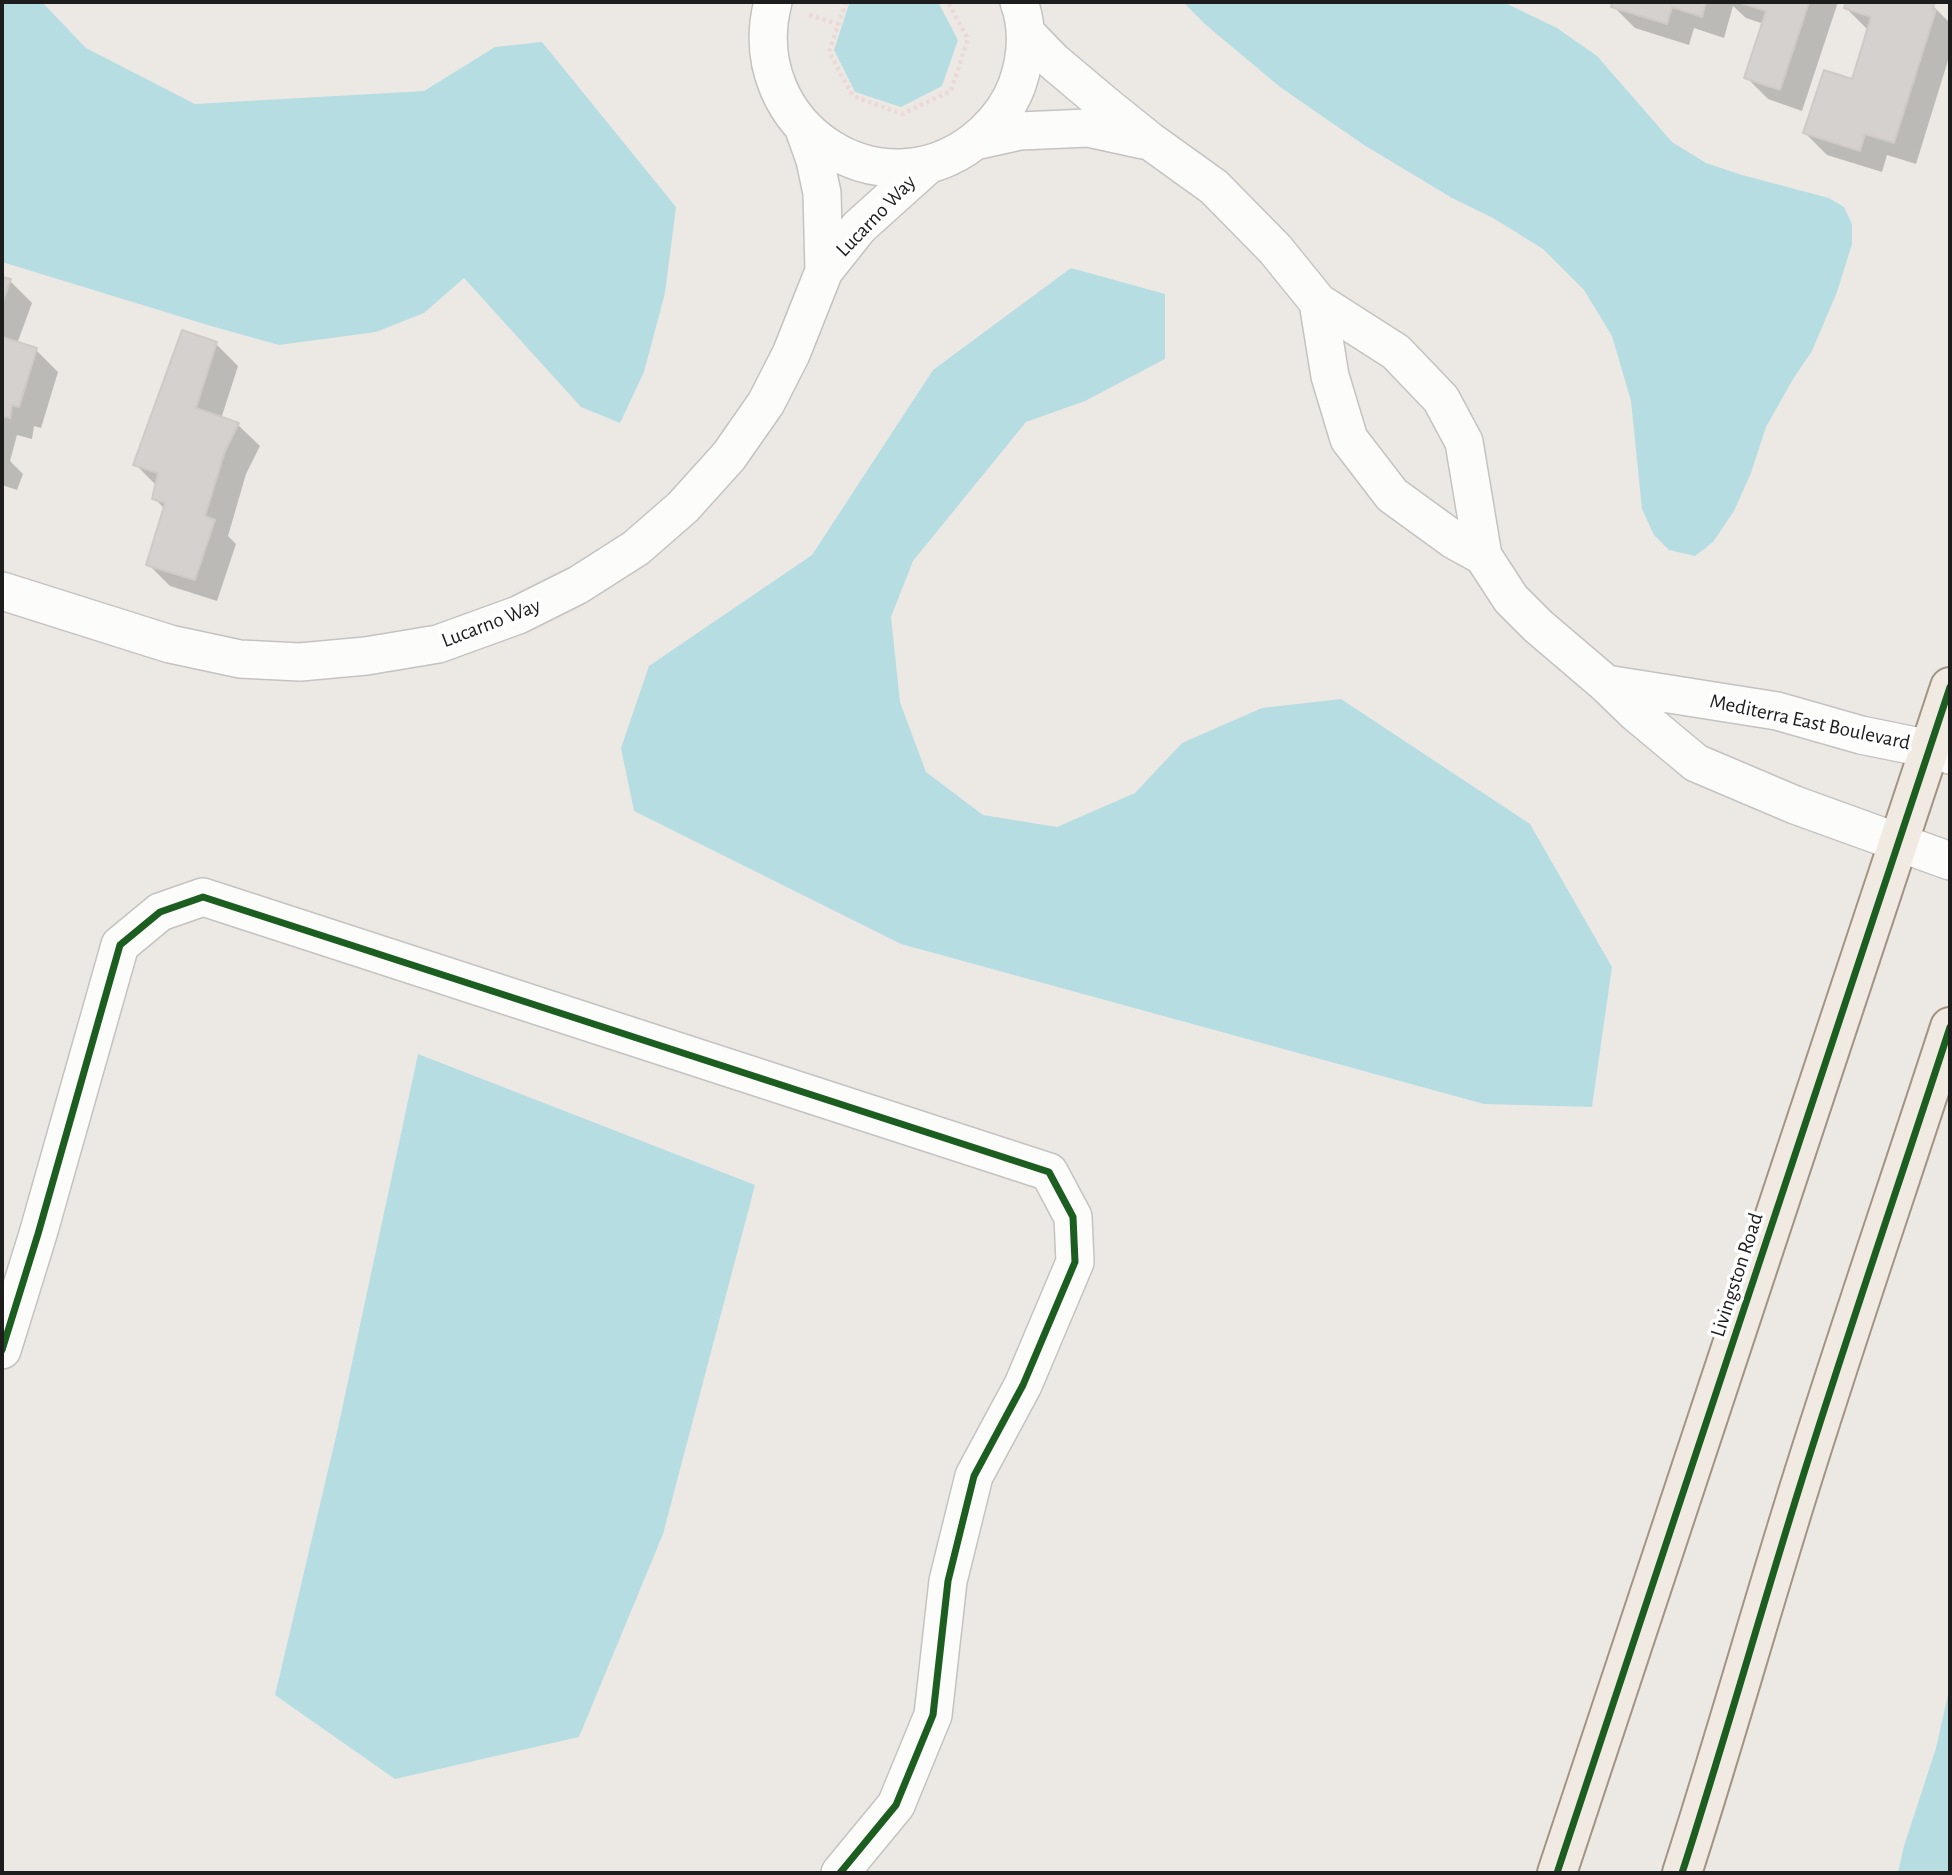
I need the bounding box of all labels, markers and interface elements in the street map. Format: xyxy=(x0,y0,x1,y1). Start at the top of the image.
street label: Lucarno Way xyxy=(831,170,921,262)
street label: Lucarno Way xyxy=(438,593,544,653)
street label: Mediterra East Boulevard xyxy=(1707,688,1913,756)
street label: Livingston Road xyxy=(1705,1210,1769,1340)

